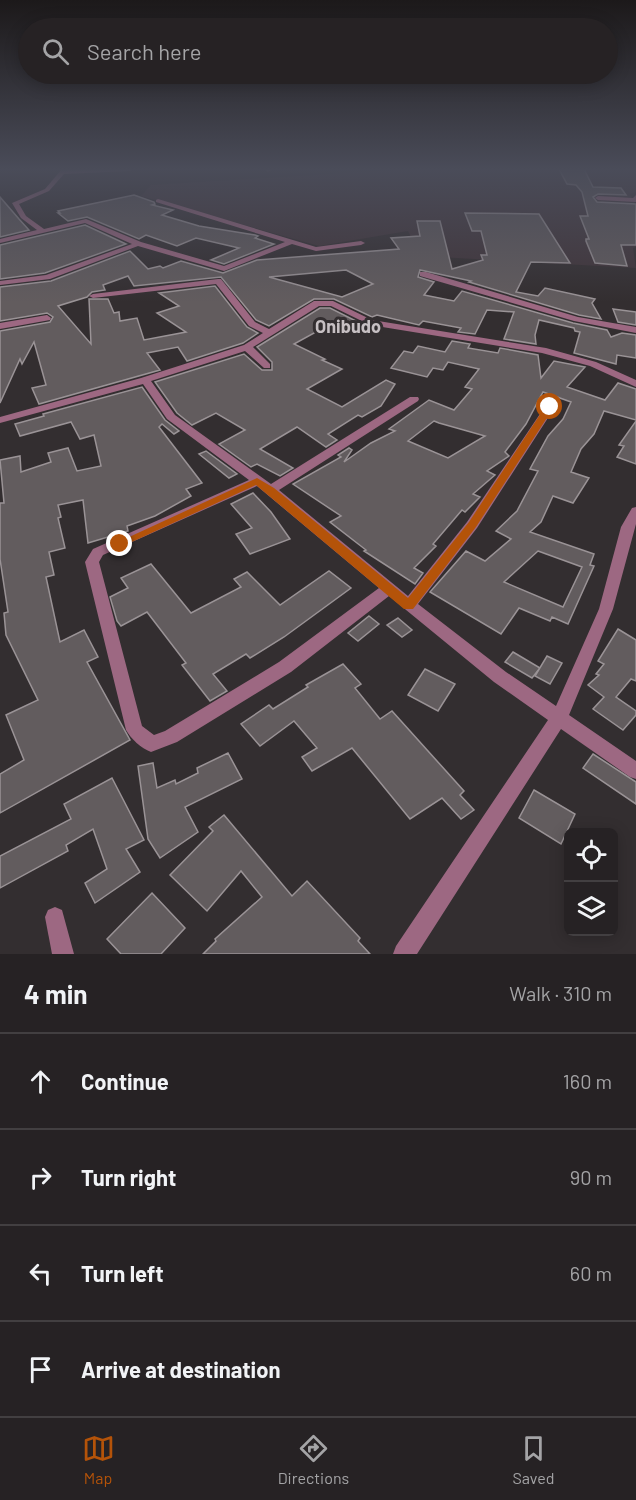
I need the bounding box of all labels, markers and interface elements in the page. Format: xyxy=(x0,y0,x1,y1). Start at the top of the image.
search box xyxy=(18,18,618,84)
icon: search xyxy=(39,35,72,68)
text: Search here xyxy=(87,38,201,64)
district label: Onibudo xyxy=(315,315,381,337)
route start xyxy=(536,393,562,419)
route end xyxy=(106,530,132,556)
map controls xyxy=(564,828,618,936)
button: locate xyxy=(564,828,618,882)
button: layers xyxy=(564,882,618,936)
text: 4 min xyxy=(24,978,88,1009)
text: Walk · 310 m xyxy=(509,981,612,1005)
icon: ahead xyxy=(24,1065,57,1098)
text: Continue xyxy=(81,1068,169,1094)
text: 160 m xyxy=(563,1069,612,1093)
icon: right xyxy=(24,1161,57,1194)
text: Turn right xyxy=(81,1164,176,1190)
text: 90 m xyxy=(570,1165,612,1189)
icon: left xyxy=(24,1257,57,1290)
text: Turn left xyxy=(81,1260,164,1286)
text: 60 m xyxy=(570,1261,612,1285)
icon: arrive xyxy=(24,1353,57,1386)
text: Arrive at destination xyxy=(81,1356,280,1382)
tab: Map xyxy=(82,1432,115,1487)
tab: Directions xyxy=(278,1432,349,1487)
tab: Saved xyxy=(512,1432,554,1487)

